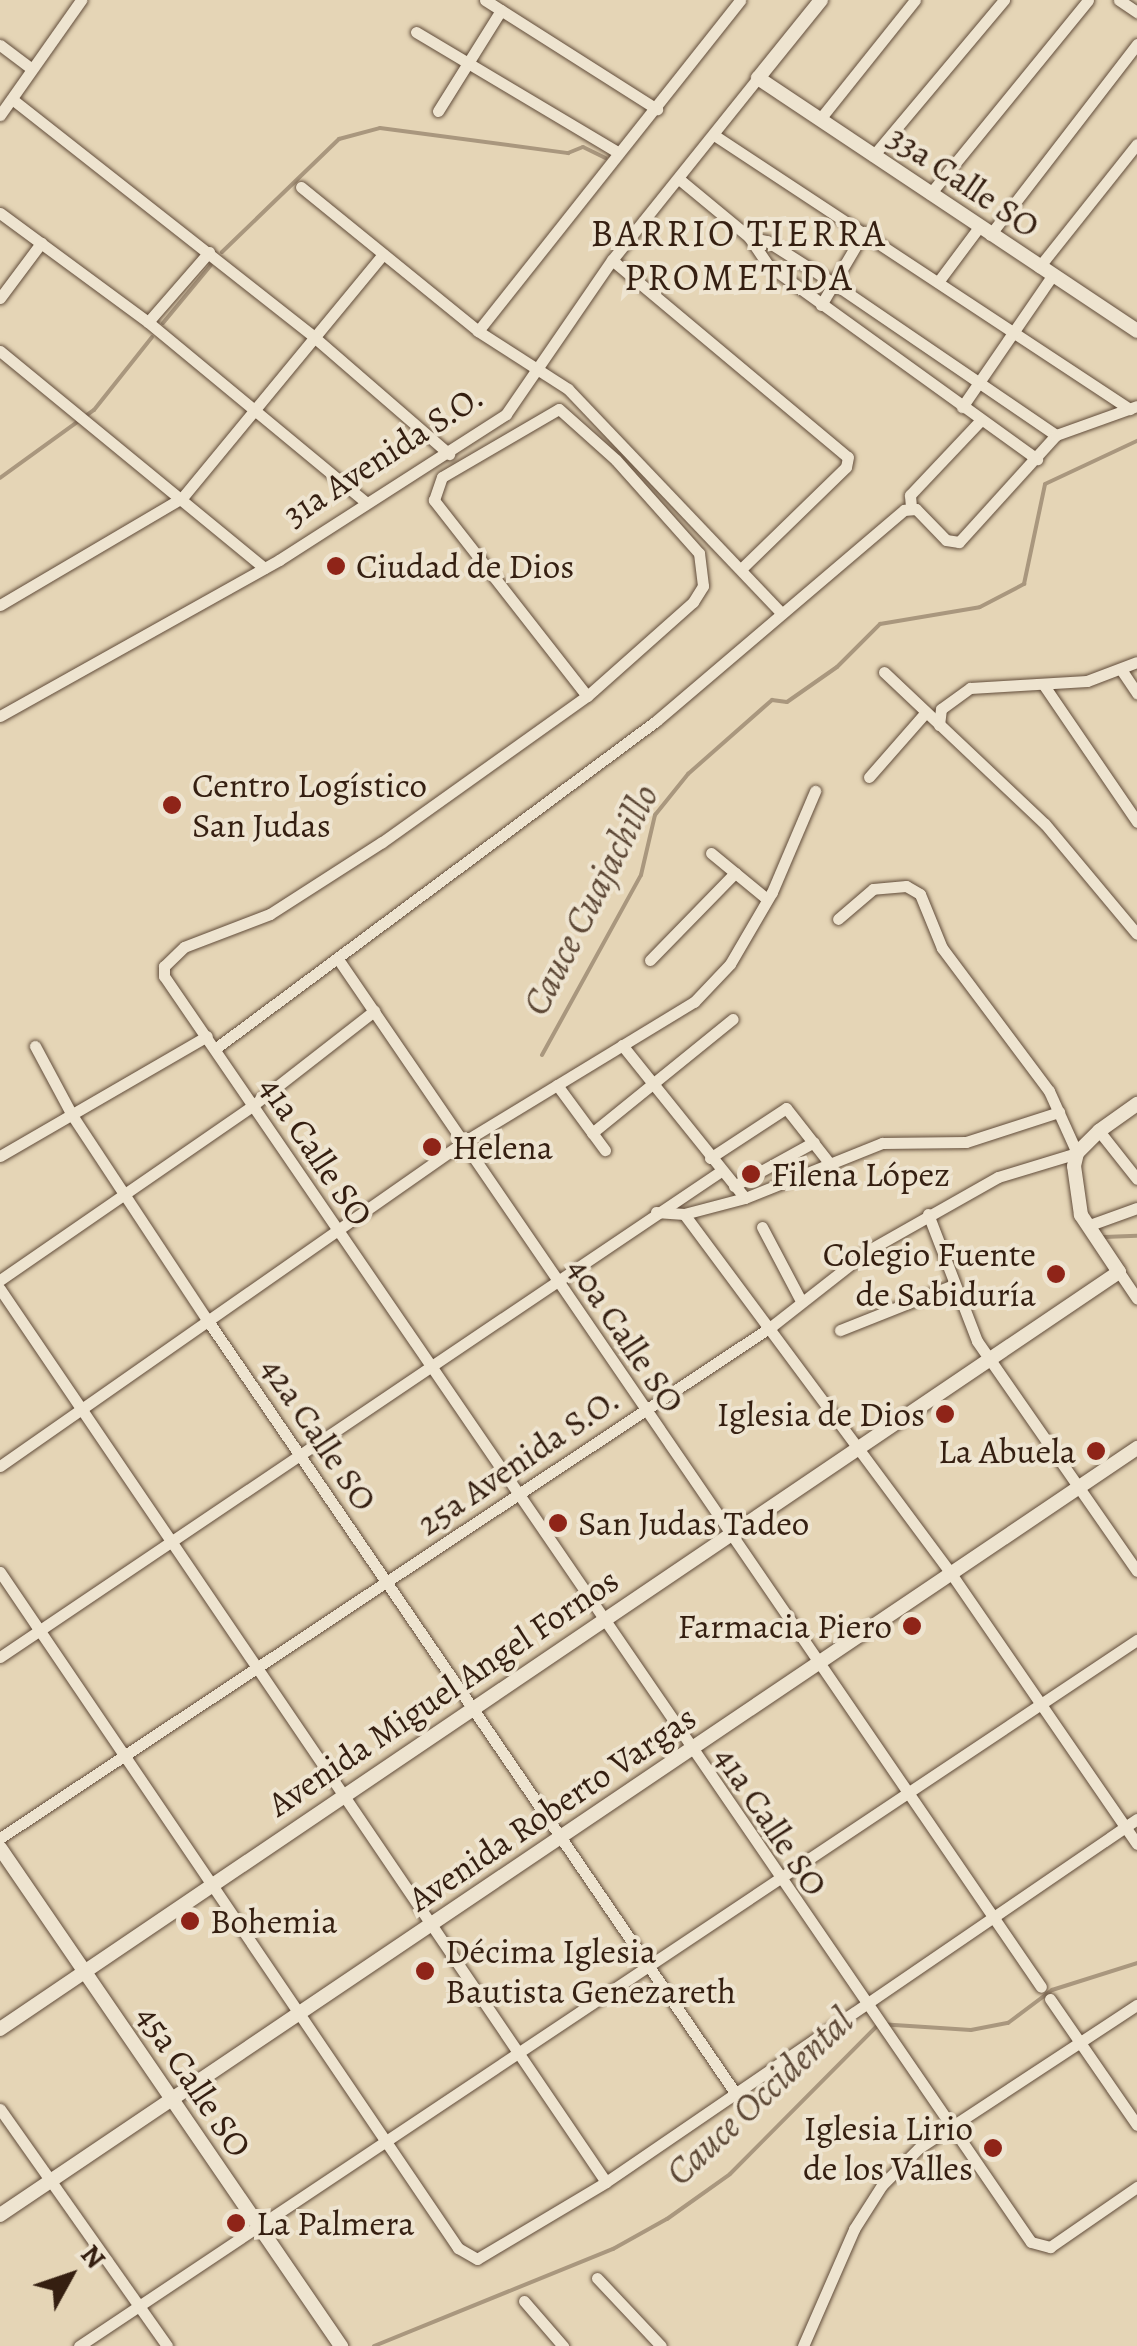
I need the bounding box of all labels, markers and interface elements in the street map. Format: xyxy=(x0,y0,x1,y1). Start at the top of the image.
street label: 33a Calle SO xyxy=(881,115,1047,247)
district label: BARRIO TIERRA PROMETIDA xyxy=(591,211,887,300)
street label: 31a Avenida S.O. xyxy=(275,375,491,535)
place label: Ciudad de Dios xyxy=(356,545,574,587)
marker: Ciudad de Dios xyxy=(325,555,347,577)
place label: Centro Logístico San Judas xyxy=(192,764,427,846)
water label: Cauce Cuajachillo xyxy=(513,777,669,1023)
marker: Centro Logístico San Judas xyxy=(161,794,183,816)
street label: 41a Calle SO xyxy=(251,1068,381,1234)
place label: Helena xyxy=(452,1126,553,1168)
marker: Helena xyxy=(421,1136,443,1158)
place label: Filena López xyxy=(771,1153,950,1195)
marker: Filena López xyxy=(740,1163,762,1185)
place label: Colegio Fuente de Sabiduría xyxy=(823,1233,1036,1315)
street label: 40a Calle SO xyxy=(559,1249,693,1421)
marker: Colegio Fuente de Sabiduría xyxy=(1045,1263,1067,1285)
street label: 42a Calle SO xyxy=(252,1349,386,1519)
street label: 25a Avenida S.O. xyxy=(409,1378,627,1544)
place label: Iglesia de Dios xyxy=(717,1393,925,1435)
marker: Iglesia de Dios xyxy=(934,1403,956,1425)
place label: La Abuela xyxy=(938,1430,1076,1472)
marker: La Abuela xyxy=(1085,1440,1107,1462)
place label: San Judas Tadeo xyxy=(578,1502,809,1544)
marker: San Judas Tadeo xyxy=(547,1512,569,1534)
street label: Avenida Miguel Angel Fornos xyxy=(260,1559,626,1825)
place label: Farmacia Piero xyxy=(678,1605,892,1647)
marker: Farmacia Piero xyxy=(901,1615,923,1637)
street label: Avenida Roberto Vargas xyxy=(400,1696,704,1920)
street label: 41a Calle SO xyxy=(706,1738,836,1904)
place label: Bohemia xyxy=(210,1900,338,1942)
marker: Bohemia xyxy=(179,1910,201,1932)
place label: Décima Iglesia Bautista Genezareth xyxy=(445,1930,736,2012)
marker: Décima Iglesia Bautista Genezareth xyxy=(414,1960,436,1982)
street label: 45a Calle SO xyxy=(128,1997,260,2165)
water label: Cauce Occidental xyxy=(657,1999,863,2195)
place label: Iglesia Lirio de los Valles xyxy=(803,2107,973,2189)
marker: Iglesia Lirio de los Valles xyxy=(982,2137,1004,2159)
place label: La Palmera xyxy=(256,2202,415,2244)
marker: La Palmera xyxy=(225,2212,247,2234)
north arrow xyxy=(20,2226,120,2326)
text: N xyxy=(72,2237,114,2277)

